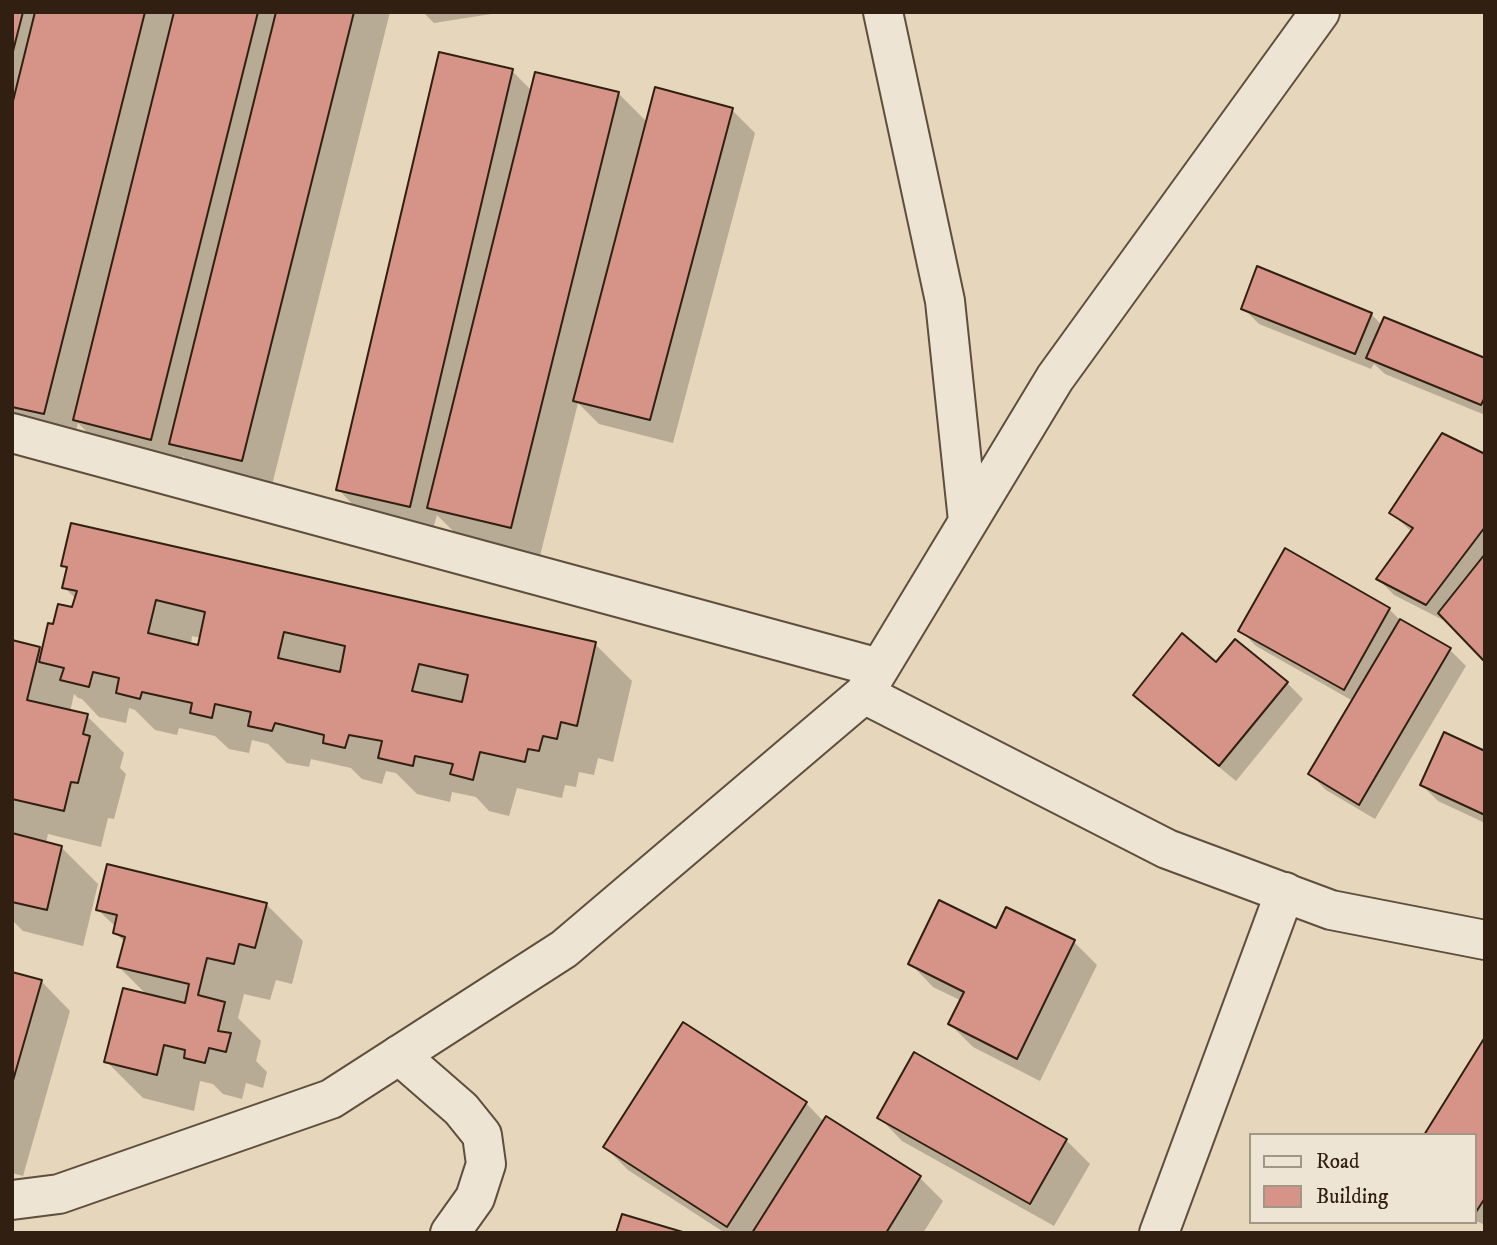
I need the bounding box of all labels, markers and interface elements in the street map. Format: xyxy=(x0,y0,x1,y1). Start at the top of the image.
legend xyxy=(1248,1133,1476,1224)
text: Road xyxy=(1316,1149,1360,1175)
text: Building xyxy=(1316,1184,1388,1210)

